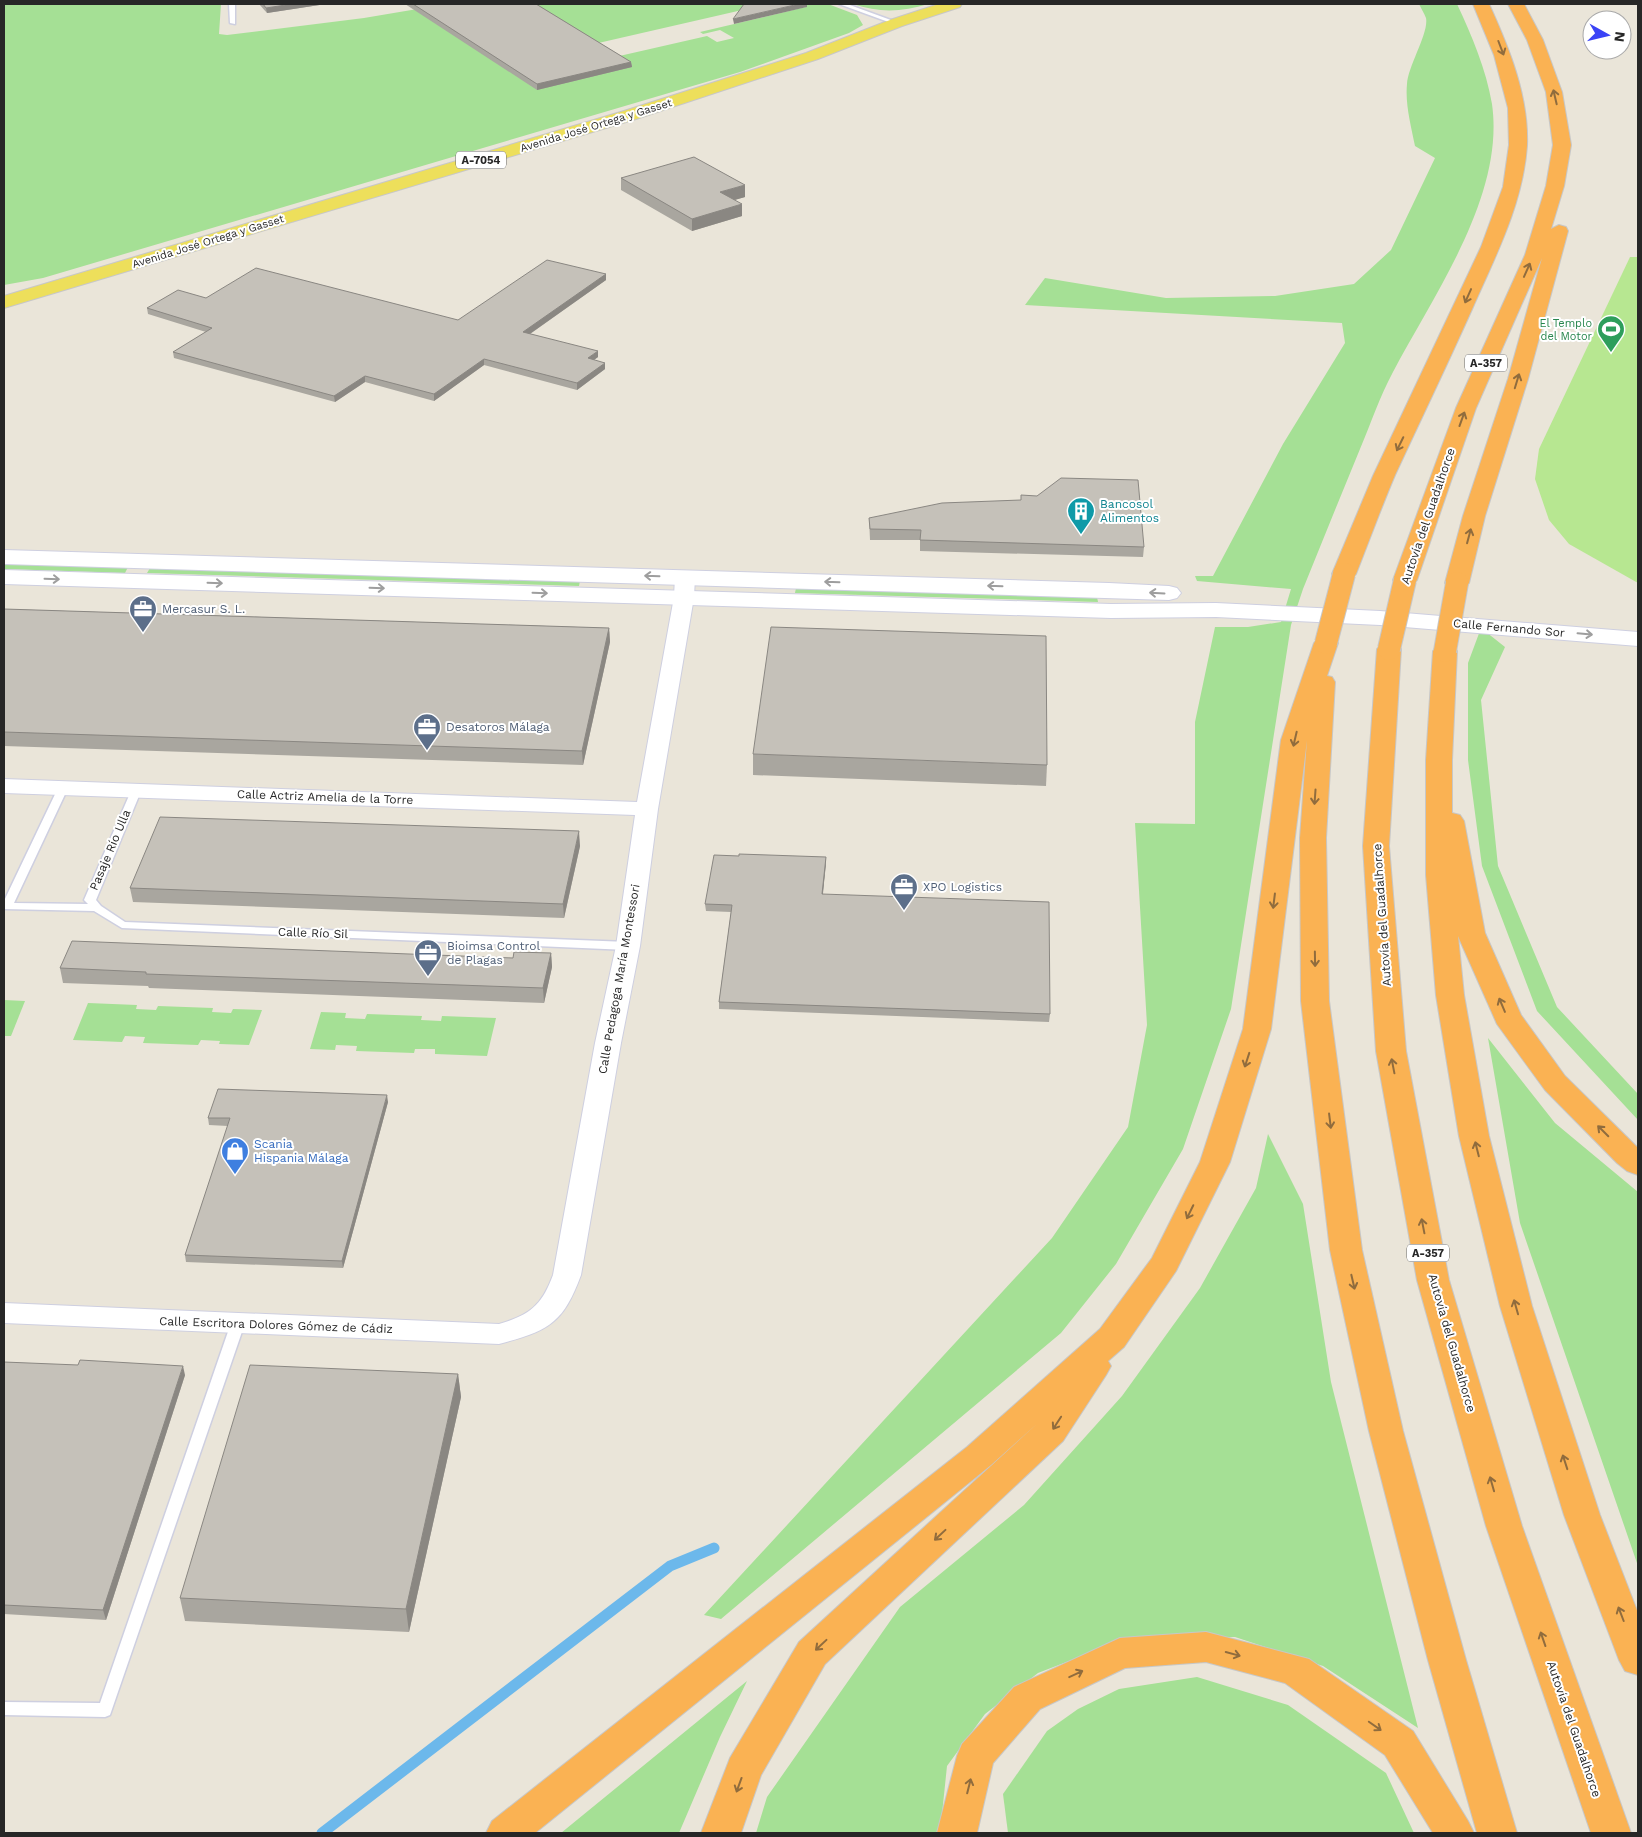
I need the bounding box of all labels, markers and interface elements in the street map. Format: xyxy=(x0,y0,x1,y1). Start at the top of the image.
north arrow xyxy=(1582,10,1632,60)
text: N xyxy=(1611,31,1629,43)
one-way arrow xyxy=(1497,40,1506,55)
one-way arrow xyxy=(1550,90,1559,106)
street label: Avenida José Ortega y Gasset xyxy=(519,96,674,155)
road number: A-7054 xyxy=(456,152,506,168)
street label: Avenida José Ortega y Gasset xyxy=(131,212,286,271)
one-way arrow xyxy=(1523,263,1532,278)
one-way arrow xyxy=(1463,288,1473,303)
sports icon: El Templo del Motor xyxy=(1596,314,1626,353)
place label: El Templo del Motor xyxy=(1539,317,1593,343)
road number: A-357 xyxy=(1465,354,1507,372)
one-way arrow xyxy=(1513,373,1523,389)
one-way arrow xyxy=(1458,412,1467,427)
one-way arrow xyxy=(1395,436,1405,451)
street label: Autovía del Guadalhorce xyxy=(1398,446,1458,586)
building icon: Bancosol Alimentos xyxy=(1066,496,1096,535)
place label: Bancosol Alimentos xyxy=(1100,497,1159,525)
one-way arrow xyxy=(1465,528,1474,544)
one-way arrow xyxy=(644,571,660,581)
one-way arrow xyxy=(44,574,60,583)
one-way arrow xyxy=(824,577,840,587)
one-way arrow xyxy=(207,579,223,588)
one-way arrow xyxy=(987,582,1003,591)
one-way arrow xyxy=(369,583,385,593)
one-way arrow xyxy=(532,588,548,597)
one-way arrow xyxy=(1149,588,1165,597)
office icon: Mercasur S. L. xyxy=(128,594,158,633)
place label: Mercasur S. L. xyxy=(162,602,245,616)
street label: Calle Fernando Sor xyxy=(1453,616,1566,640)
one-way arrow xyxy=(1577,630,1593,639)
office icon: Desatoros Málaga xyxy=(412,712,442,751)
place label: Desatoros Málaga xyxy=(446,720,550,734)
one-way arrow xyxy=(1289,731,1299,747)
street label: Calle Actriz Amelia de la Torre xyxy=(237,787,413,807)
one-way arrow xyxy=(1311,789,1320,805)
street label: Pasaje Río Ulla xyxy=(87,807,133,893)
street label: Autovía del Guadalhorce xyxy=(1370,843,1394,987)
office icon: XPO Logistics xyxy=(889,872,919,911)
place label: XPO Logistics xyxy=(923,880,1002,894)
street label: Calle Pedagoga María Montessori xyxy=(595,883,643,1075)
one-way arrow xyxy=(1268,892,1278,908)
street label: Calle Río Sil xyxy=(278,925,349,941)
office icon: Bioimsa Control de Plagas xyxy=(413,938,443,977)
place label: Bioimsa Control de Plagas xyxy=(447,939,540,967)
one-way arrow xyxy=(1310,950,1320,967)
one-way arrow xyxy=(1496,998,1506,1013)
one-way arrow xyxy=(1242,1052,1251,1068)
one-way arrow xyxy=(1388,1059,1398,1075)
one-way arrow xyxy=(1325,1112,1335,1128)
one-way arrow xyxy=(1597,1125,1609,1137)
shop icon: Scania Hispania Málaga xyxy=(220,1136,250,1175)
place label: Scania Hispania Málaga xyxy=(254,1137,349,1165)
one-way arrow xyxy=(1472,1141,1481,1157)
one-way arrow xyxy=(1185,1204,1194,1219)
one-way arrow xyxy=(1418,1218,1428,1234)
road number: A-357 xyxy=(1407,1244,1449,1262)
street label: Autovía del Guadalhorce xyxy=(1426,1272,1478,1414)
one-way arrow xyxy=(1349,1273,1358,1289)
one-way arrow xyxy=(1511,1299,1520,1315)
street label: Calle Escritora Dolores Gómez de Cádiz xyxy=(159,1314,393,1336)
one-way arrow xyxy=(1052,1416,1062,1430)
one-way arrow xyxy=(1560,1454,1569,1470)
one-way arrow xyxy=(1487,1477,1497,1493)
one-way arrow xyxy=(933,1529,946,1541)
one-way arrow xyxy=(1615,1607,1625,1622)
one-way arrow xyxy=(1538,1631,1547,1647)
one-way arrow xyxy=(814,1639,827,1651)
one-way arrow xyxy=(1224,1650,1240,1659)
street label: Autovía del Guadalhorce xyxy=(1544,1659,1604,1799)
one-way arrow xyxy=(1068,1669,1083,1679)
one-way arrow xyxy=(1368,1721,1382,1731)
one-way arrow xyxy=(734,1777,743,1792)
one-way arrow xyxy=(965,1778,974,1794)

